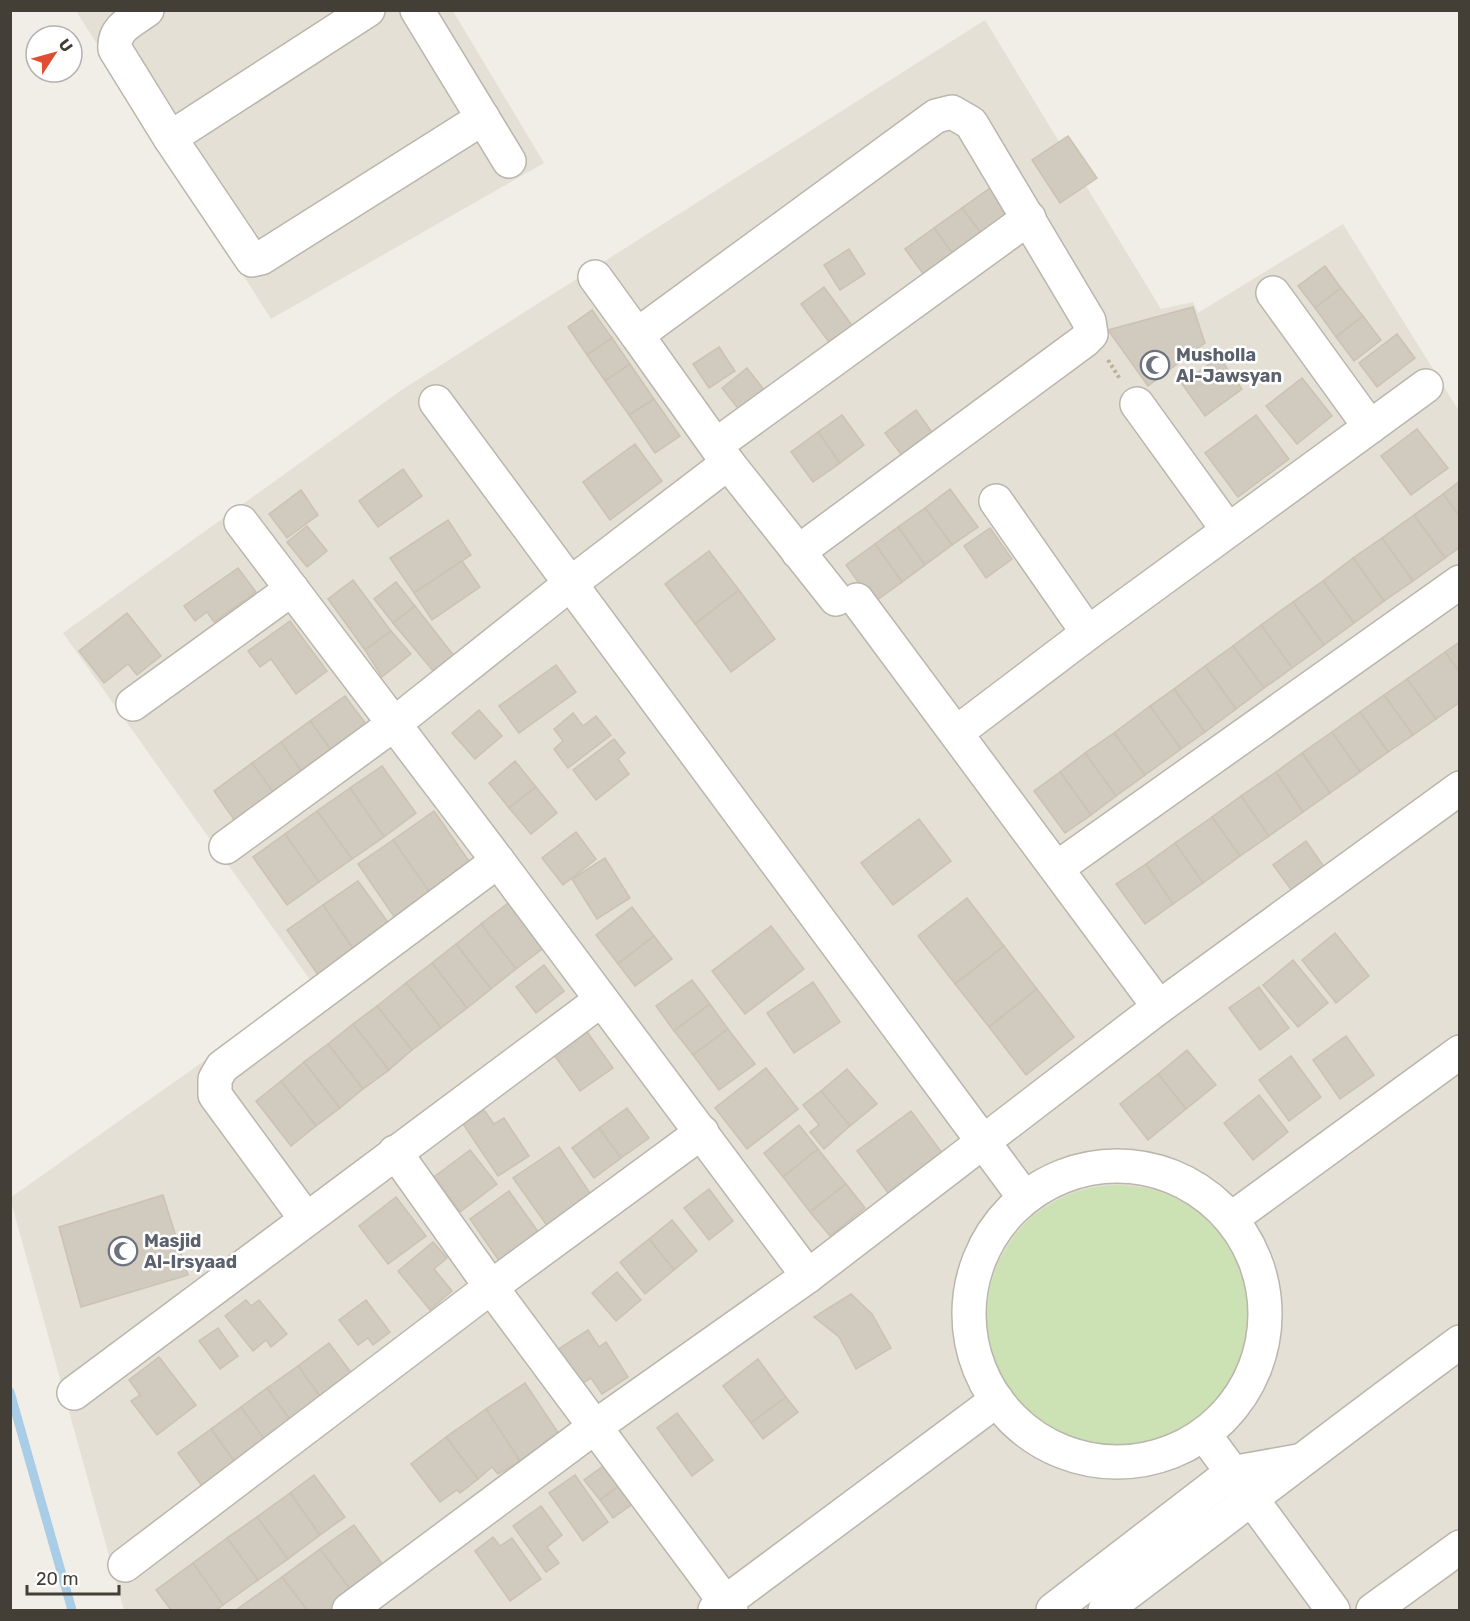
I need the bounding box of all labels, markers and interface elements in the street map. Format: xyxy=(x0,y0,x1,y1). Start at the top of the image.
north arrow xyxy=(24,24,84,84)
text: U xyxy=(55,35,77,56)
place label: Musholla Al-Jawsyan xyxy=(1176,344,1282,387)
mosque icon: Musholla Al-Jawsyan xyxy=(1139,349,1171,381)
place label: Masjid Al-Irsyaad xyxy=(144,1230,237,1273)
mosque icon: Masjid Al-Irsyaad xyxy=(107,1235,139,1267)
scale bar xyxy=(27,1558,118,1596)
text: 20 m xyxy=(36,1568,78,1590)

